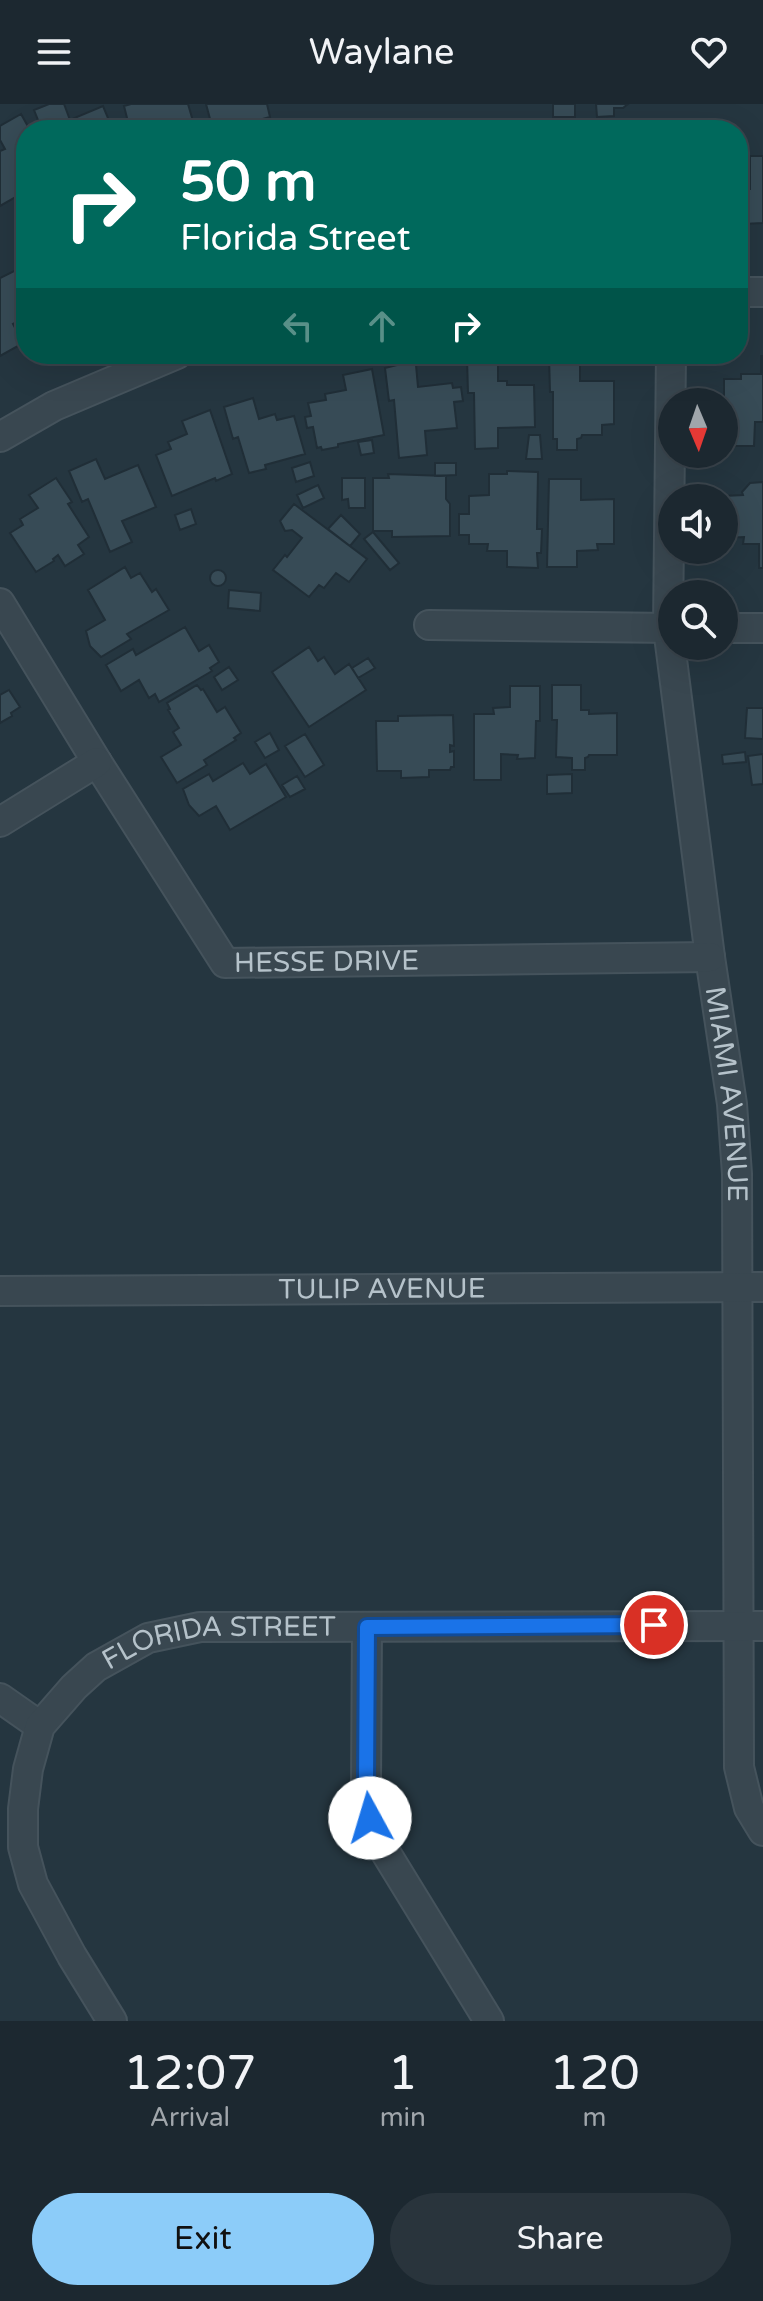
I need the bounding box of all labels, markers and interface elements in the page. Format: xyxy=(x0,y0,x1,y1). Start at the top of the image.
icon: menu xyxy=(32,30,76,74)
icon: heart xyxy=(687,30,731,74)
text: Waylane xyxy=(309,31,454,74)
text: 50 m xyxy=(180,149,316,216)
icon: right xyxy=(48,152,152,256)
text: Florida Street xyxy=(180,217,410,260)
icon: left xyxy=(276,304,320,348)
icon: ahead xyxy=(360,304,404,348)
icon: right xyxy=(444,304,488,348)
north arrow xyxy=(658,388,738,468)
map controls xyxy=(658,388,738,660)
button: sound xyxy=(658,484,738,564)
button: search xyxy=(658,580,738,660)
street label: HESSE DRIVE xyxy=(234,944,419,980)
street label: MIAMI AVENUE xyxy=(698,984,755,1202)
street label: TULIP AVENUE xyxy=(278,1271,486,1307)
pin xyxy=(620,1591,688,1659)
icon: arrive xyxy=(632,1603,676,1647)
street label: FLORIDA STREET xyxy=(96,1610,336,1677)
position arrow xyxy=(328,1776,412,1860)
text: 12:07 xyxy=(123,2045,256,2103)
text: 1 xyxy=(388,2045,418,2103)
text: 120 xyxy=(549,2045,640,2103)
text: Arrival xyxy=(150,2102,230,2133)
text: min xyxy=(380,2102,426,2133)
text: m xyxy=(583,2102,606,2133)
button: Exit xyxy=(32,2193,374,2285)
button: Share xyxy=(390,2193,731,2285)

